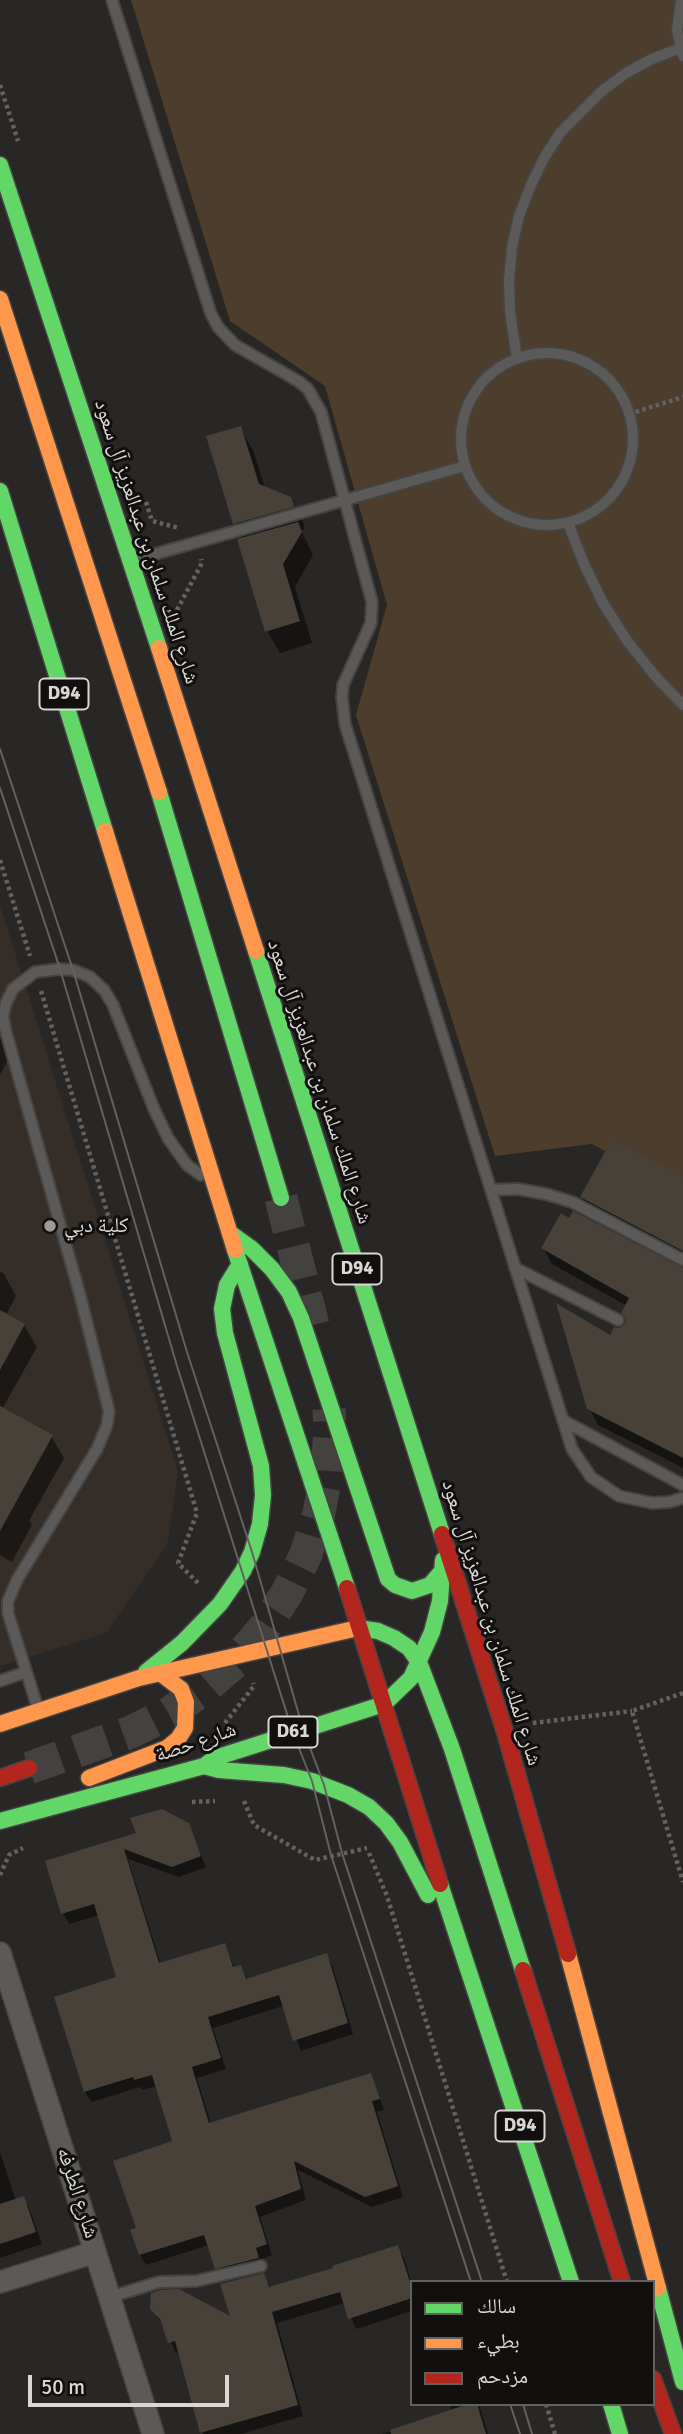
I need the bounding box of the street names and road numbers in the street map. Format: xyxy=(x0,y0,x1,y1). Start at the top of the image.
street label: شارع الملك سلمان بن عبدالعزيز آل سعود xyxy=(88,397,204,687)
road number: D94 xyxy=(40,678,88,709)
street label: شارع الملك سلمان بن عبدالعزيز آل سعود xyxy=(261,937,377,1227)
road number: D94 xyxy=(332,1254,382,1284)
street label: شارع الملك سلمان بن عبدالعزيز آل سعود xyxy=(436,1477,546,1769)
road number: D61 xyxy=(268,1716,318,1748)
street label: شارع حصة xyxy=(152,1717,240,1769)
road number: D94 xyxy=(496,2110,544,2142)
street label: شارع الطرفه xyxy=(50,2144,104,2242)

